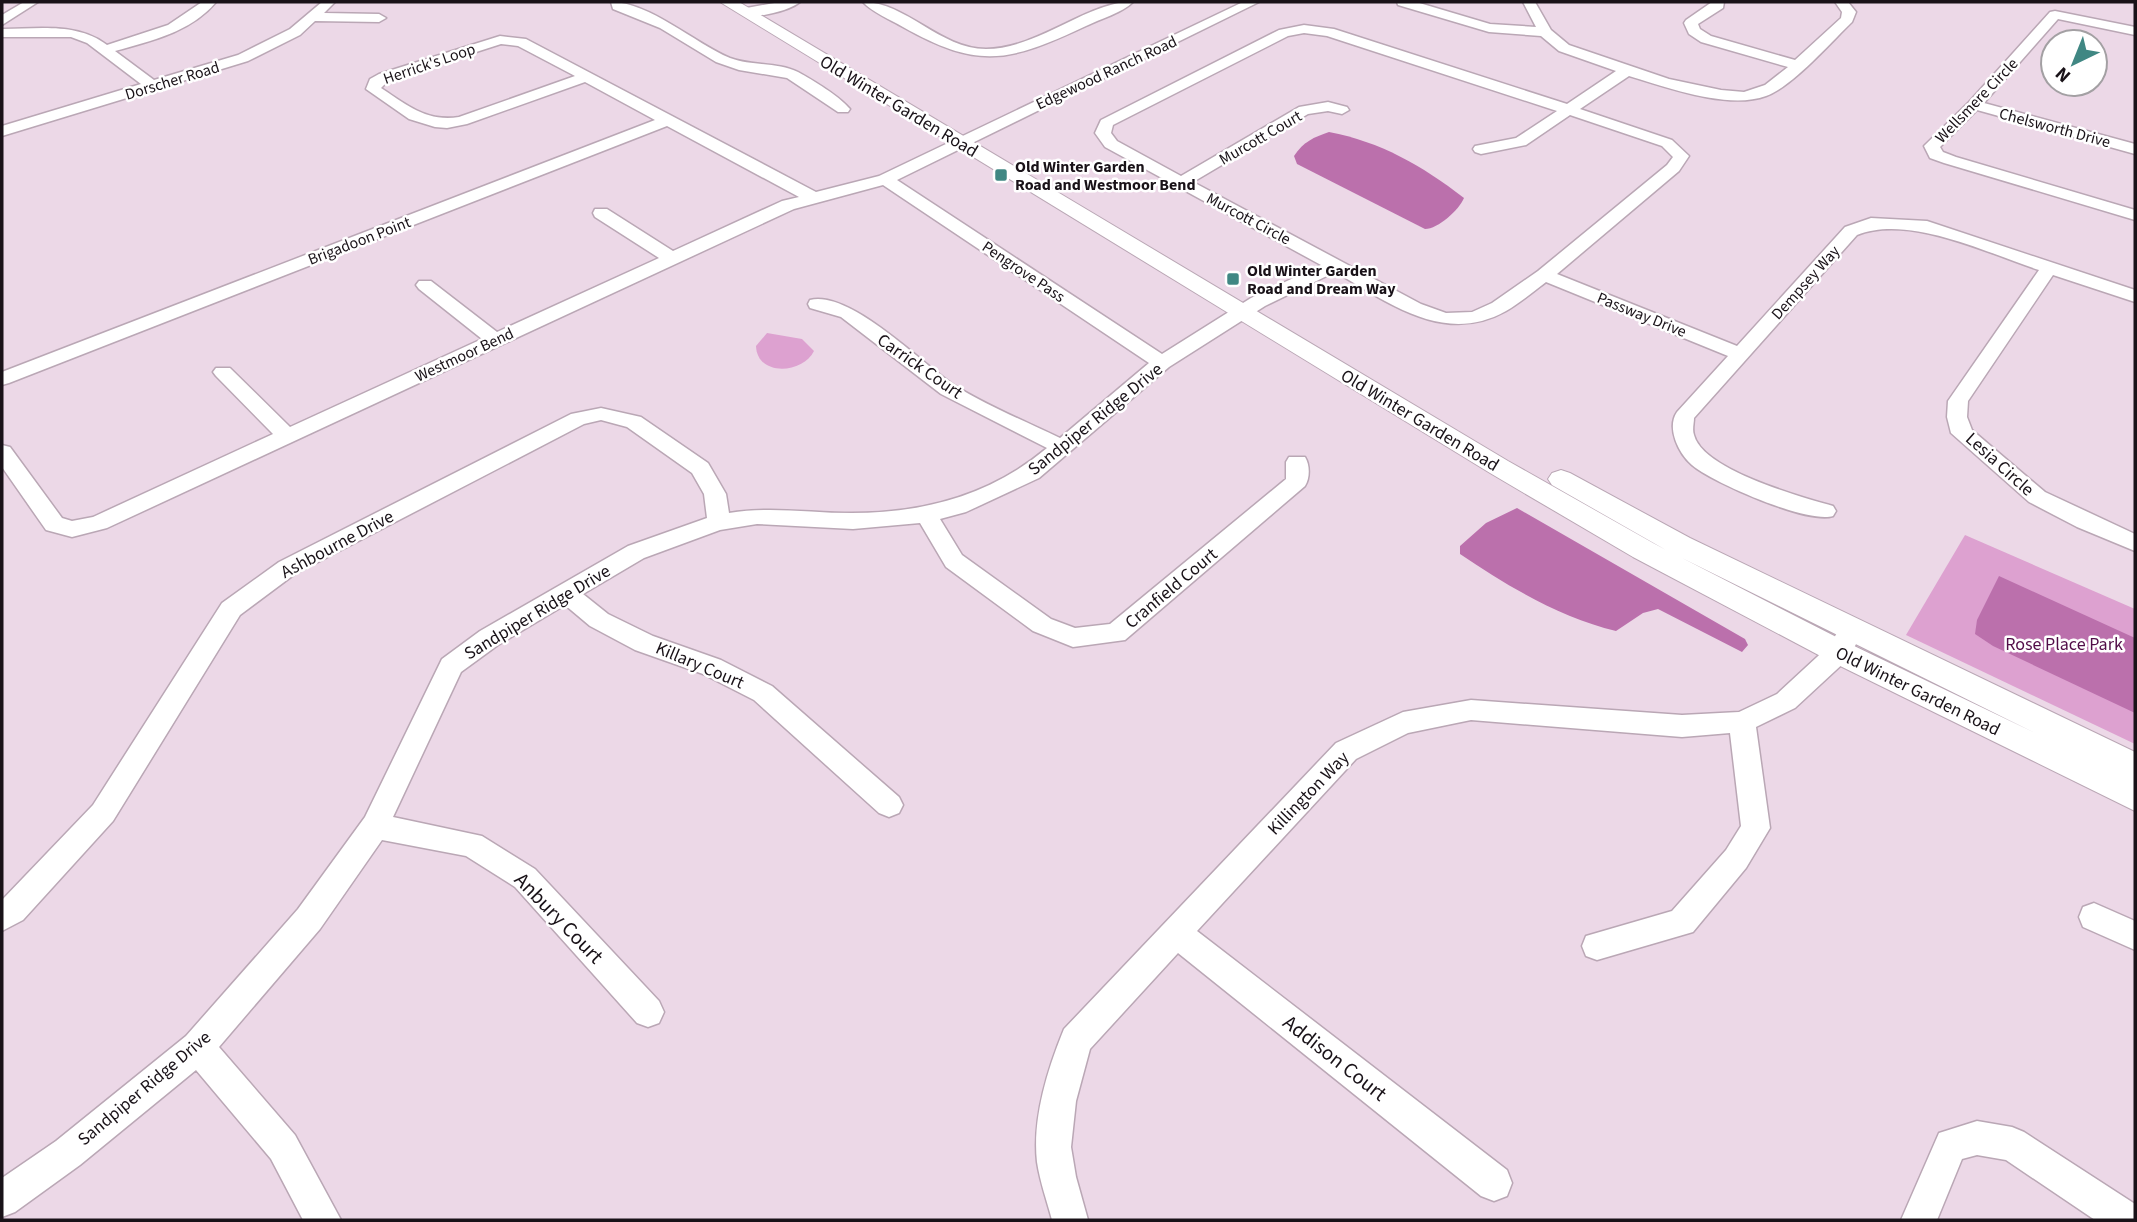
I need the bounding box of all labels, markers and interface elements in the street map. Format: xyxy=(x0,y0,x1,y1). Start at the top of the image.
north arrow xyxy=(2039,28,2109,98)
street label: Edgewood Ranch Road xyxy=(1032,31,1181,115)
street label: Herrick's Loop xyxy=(380,38,478,90)
street label: Old Winter Garden Road xyxy=(815,49,982,164)
street label: Wellsmere Circle xyxy=(1930,53,2023,148)
street label: Dorscher Road xyxy=(122,56,222,106)
text: N xyxy=(2050,60,2077,89)
street label: Chelsworth Drive xyxy=(1997,103,2113,153)
street label: Murcott Court xyxy=(1215,105,1306,170)
place label: Old Winter Garden Road and Westmoor Bend xyxy=(1015,156,1196,196)
marker: Old Winter Garden Road and Westmoor Bend xyxy=(993,167,1009,183)
street label: Murcott Circle xyxy=(1203,187,1295,250)
street label: Brigadoon Point xyxy=(305,211,414,271)
street label: Pengrove Pass xyxy=(978,236,1070,308)
street label: Dempsey Way xyxy=(1766,240,1845,325)
place label: Old Winter Garden Road and Dream Way xyxy=(1247,260,1396,300)
marker: Old Winter Garden Road and Dream Way xyxy=(1225,271,1241,287)
street label: Passway Drive xyxy=(1594,287,1690,343)
street label: Westmoor Bend xyxy=(411,322,517,387)
street label: Carrick Court xyxy=(872,328,967,405)
street label: Sandpiper Ridge Drive xyxy=(1023,357,1168,482)
street label: Old Winter Garden Road xyxy=(1336,363,1503,478)
street label: Lesia Circle xyxy=(1960,427,2040,502)
street label: Ashbourne Drive xyxy=(276,504,398,585)
street label: Cranfield Court xyxy=(1120,542,1223,635)
street label: Sandpiper Ridge Drive xyxy=(459,559,615,666)
park label: Rose Place Park xyxy=(2005,632,2123,657)
street label: Killary Court xyxy=(652,636,748,695)
street label: Old Winter Garden Road xyxy=(1831,641,2004,742)
street label: Killington Way xyxy=(1262,745,1355,841)
street label: Anbury Court xyxy=(508,866,610,970)
street label: Addison Court xyxy=(1277,1008,1393,1108)
street label: Sandpiper Ridge Drive xyxy=(72,1025,216,1152)

